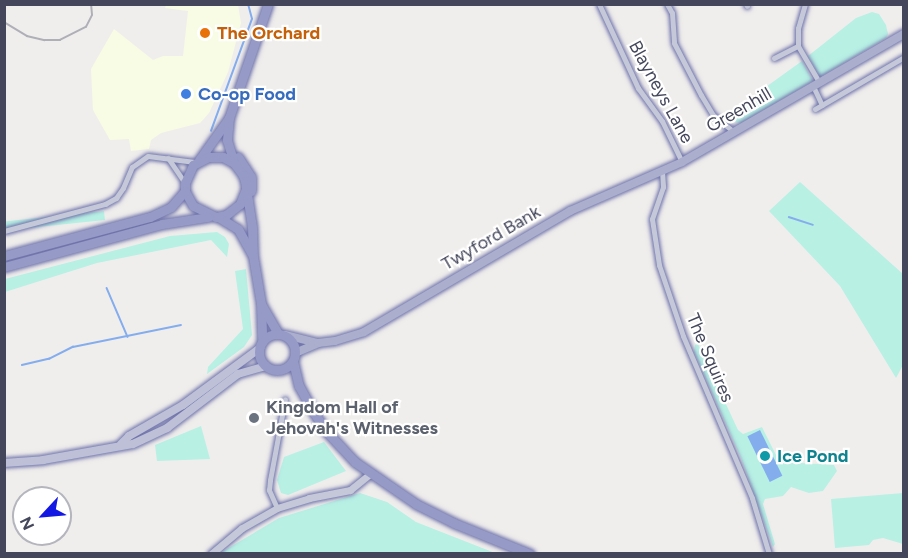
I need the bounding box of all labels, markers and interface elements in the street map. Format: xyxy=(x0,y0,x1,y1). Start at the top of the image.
place label: The Orchard xyxy=(217,22,320,44)
marker: The Orchard xyxy=(198,26,212,40)
street label: Blayneys Lane xyxy=(624,37,698,147)
place label: Co-op Food xyxy=(198,83,296,105)
street label: Greenhill xyxy=(703,83,775,137)
marker: Co-op Food xyxy=(179,87,193,101)
street label: Twyford Bank xyxy=(438,201,544,275)
street label: The Squires xyxy=(682,310,738,406)
place label: Kingdom Hall of Jehovah's Witnesses xyxy=(266,397,438,440)
marker: Kingdom Hall of Jehovah's Witnesses xyxy=(247,411,261,425)
place label: Ice Pond xyxy=(777,445,848,467)
marker: Ice Pond xyxy=(758,449,772,463)
north arrow xyxy=(12,486,72,546)
text: N xyxy=(16,514,38,533)

